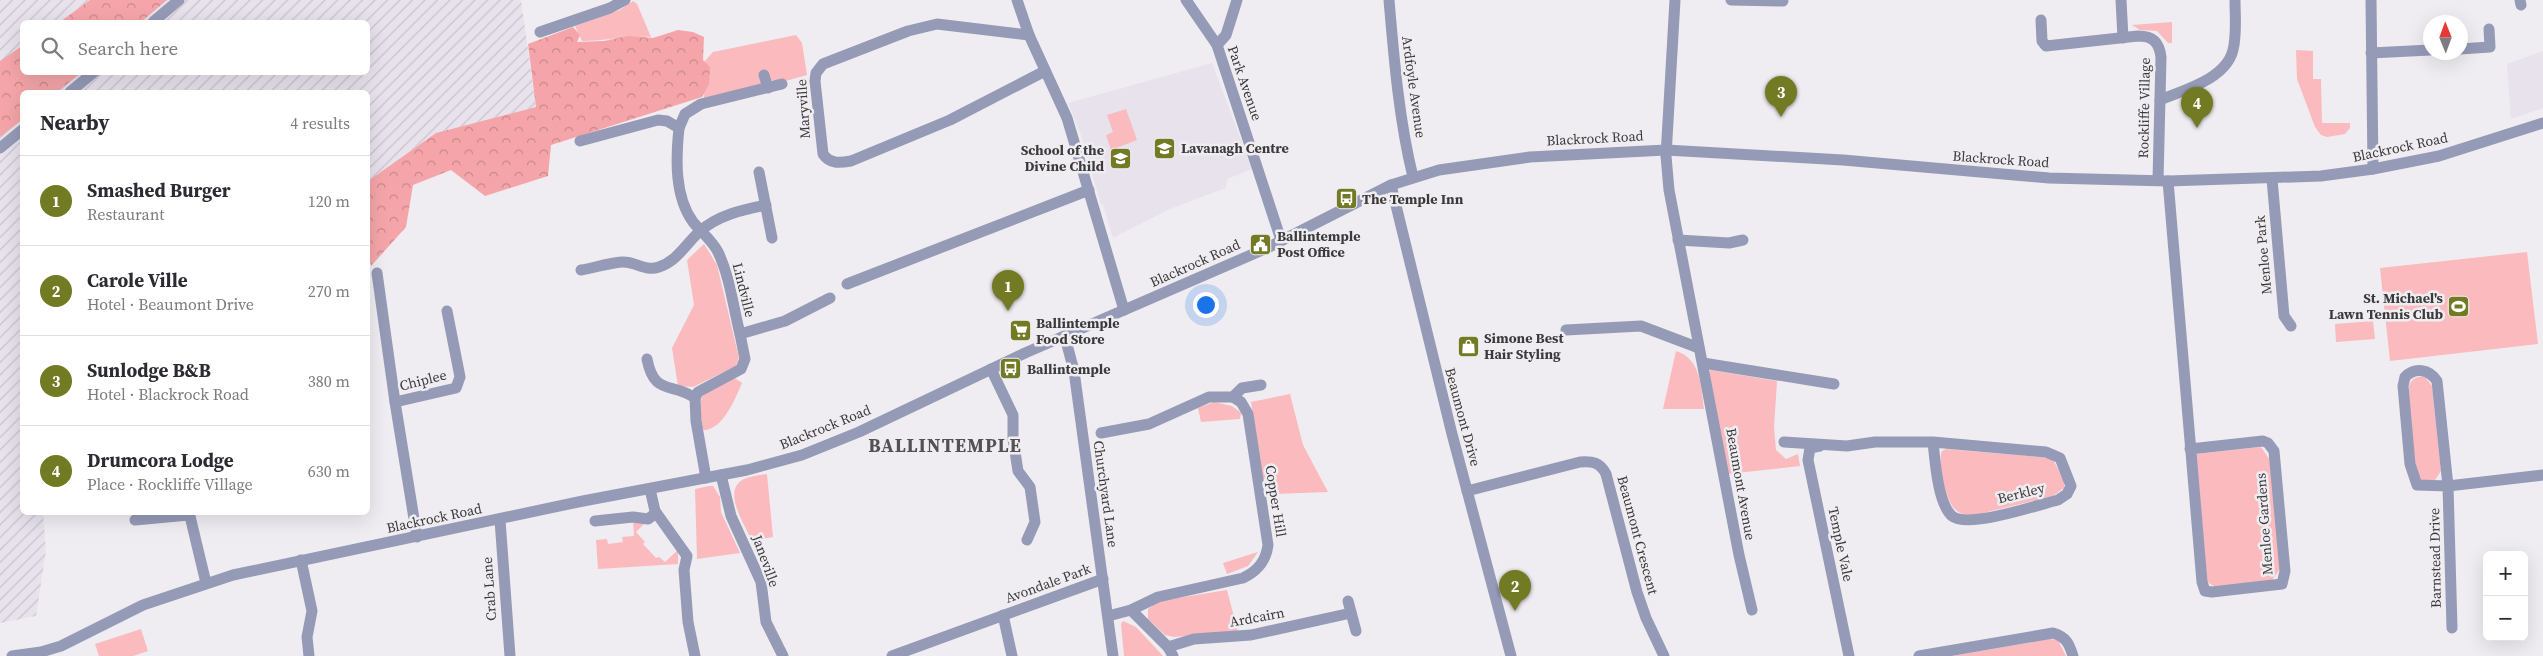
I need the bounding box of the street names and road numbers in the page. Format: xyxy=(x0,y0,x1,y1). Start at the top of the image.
street label: Ardfoyle Avenue xyxy=(1397,35,1431,139)
street label: Park Avenue xyxy=(1223,43,1267,123)
street label: Rockliffe Village xyxy=(2133,57,2155,159)
street label: Maryville xyxy=(791,79,815,139)
street label: Blackrock Road xyxy=(1546,125,1644,151)
street label: Blackrock Road xyxy=(2351,127,2450,167)
street label: Blackrock Road xyxy=(1952,146,2050,172)
street label: Menloe Park xyxy=(2250,214,2276,295)
street label: Blackrock Road xyxy=(1147,234,1243,292)
street label: Lindville xyxy=(728,261,760,319)
street label: Chiplee xyxy=(397,365,449,395)
street label: Beaumont Drive xyxy=(1440,365,1486,469)
street label: Blackrock Road xyxy=(776,400,874,454)
street label: Beaumont Avenue xyxy=(1721,426,1761,542)
street label: Churchyard Lane xyxy=(1089,439,1123,549)
street label: Copper Hill xyxy=(1260,464,1292,538)
street label: Menloe Gardens xyxy=(2250,472,2278,576)
street label: Beaumont Crescent xyxy=(1613,473,1664,597)
street label: Berkley xyxy=(1995,477,2047,508)
street label: Blackrock Road xyxy=(385,498,484,538)
street label: Temple Vale xyxy=(1823,505,1859,583)
street label: Barnstead Drive xyxy=(2424,508,2446,608)
street label: Janeville xyxy=(747,531,785,590)
street label: Crab Lane xyxy=(477,556,501,622)
street label: Avondale Park xyxy=(1002,558,1094,608)
street label: Ardcairn xyxy=(1228,602,1287,632)

